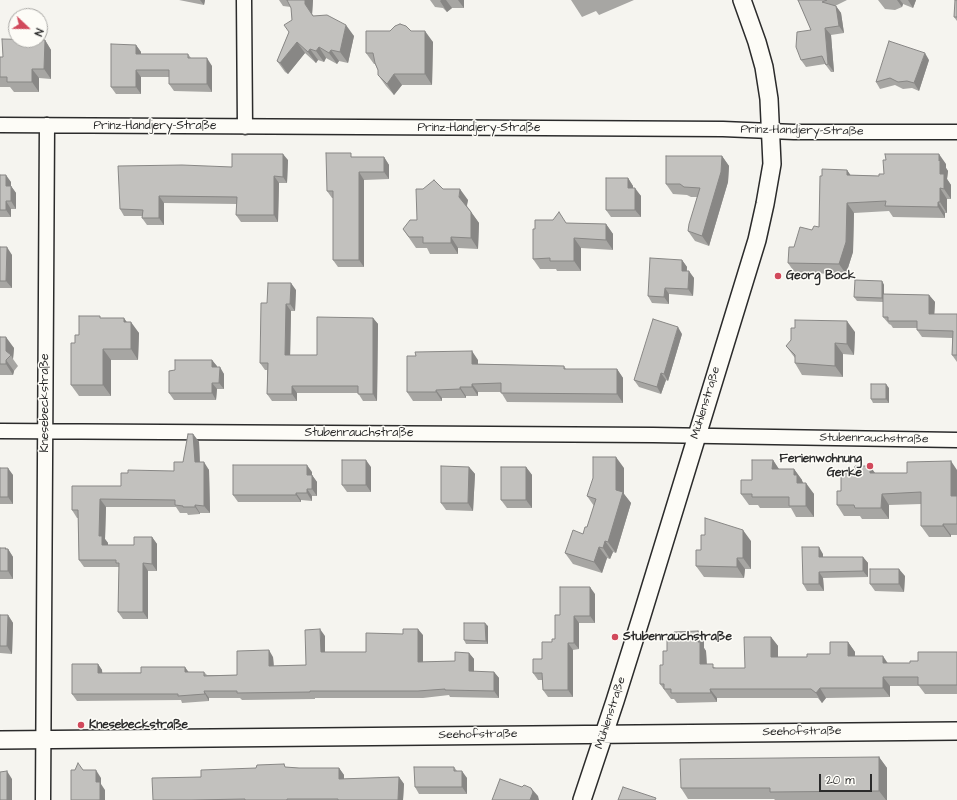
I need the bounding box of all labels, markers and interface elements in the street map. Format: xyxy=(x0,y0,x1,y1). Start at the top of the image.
north arrow xyxy=(8,8,48,48)
text: N xyxy=(30,26,47,38)
street label: Prinz-Handjery-Straße xyxy=(93,119,217,133)
street label: Prinz-Handjery-Straße xyxy=(417,121,541,135)
street label: Prinz-Handjery-Straße xyxy=(740,123,864,139)
place label: Georg Bock xyxy=(786,269,855,283)
marker: Georg Bock xyxy=(773,271,783,281)
street label: Knesebeckstraße xyxy=(38,353,52,453)
street label: Mühlenstraße xyxy=(688,365,724,441)
street label: Stubenrauchstraße xyxy=(305,426,413,440)
street label: Stubenrauchstraße xyxy=(819,431,929,447)
place label: Ferienwohnung Gerke xyxy=(780,452,862,480)
marker: Ferienwohnung Gerke xyxy=(865,461,875,471)
place label: Stubenrauchstraße xyxy=(623,630,732,644)
marker: Stubenrauchstraße xyxy=(610,632,620,642)
street label: Mühlenstraße xyxy=(593,675,629,751)
place label: Knesebeckstraße xyxy=(89,718,188,732)
marker: Knesebeckstraße xyxy=(76,720,86,730)
street label: Seehofstraße xyxy=(762,724,842,740)
street label: Seehofstraße xyxy=(438,727,518,743)
scale bar xyxy=(821,766,874,792)
text: 20 m xyxy=(826,772,855,789)

